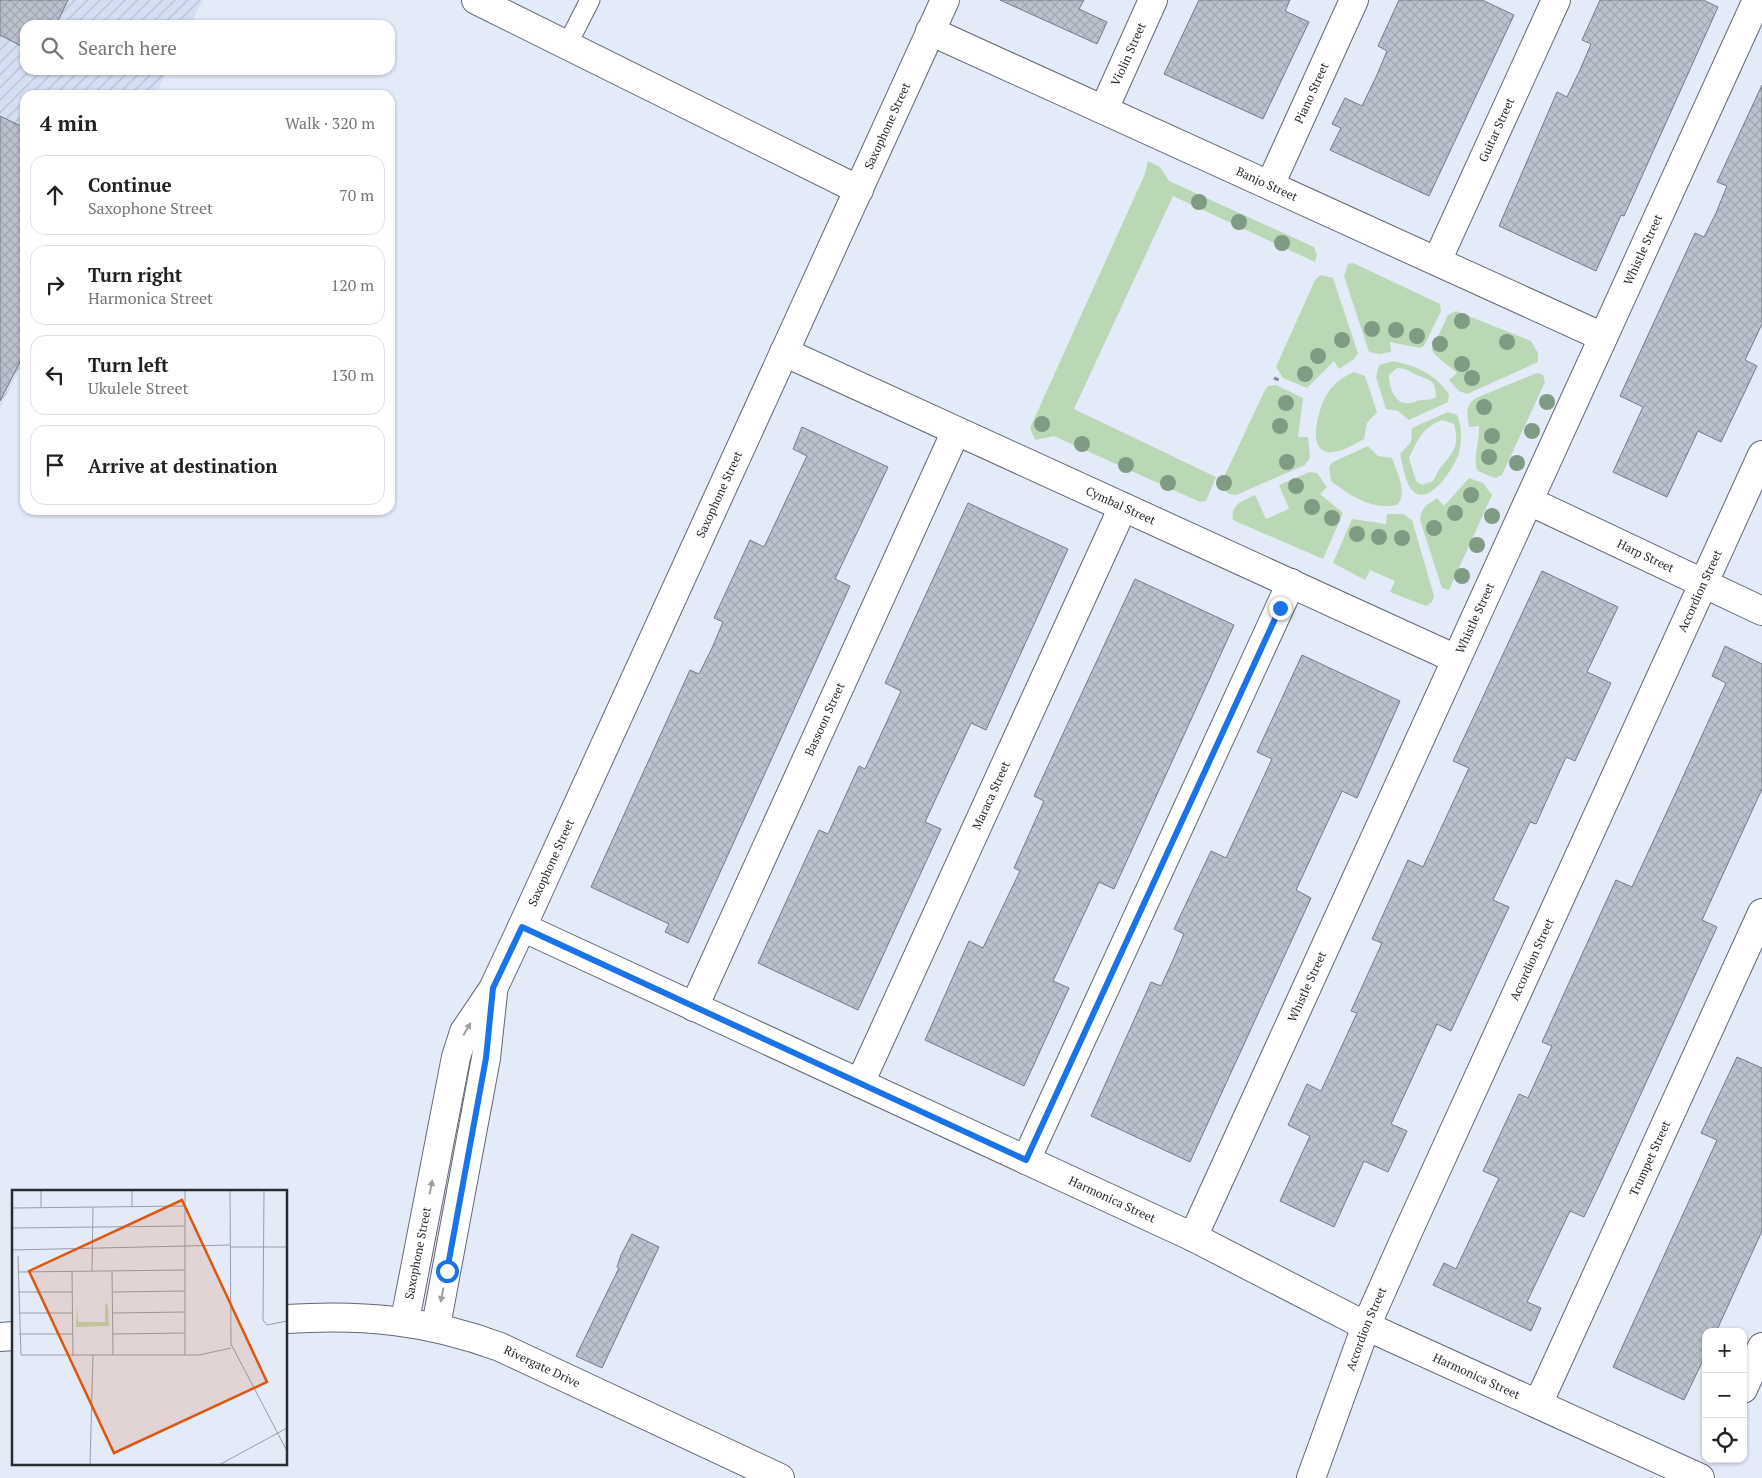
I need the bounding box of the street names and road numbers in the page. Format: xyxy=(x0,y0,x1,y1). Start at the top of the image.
street label: Violin Street xyxy=(1107,20,1149,88)
street label: Piano Street xyxy=(1291,59,1332,126)
street label: Saxophone Street xyxy=(861,79,914,172)
street label: Guitar Street xyxy=(1475,95,1518,164)
street label: Banjo Street xyxy=(1234,163,1301,204)
street label: Whistle Street xyxy=(1620,211,1666,287)
street label: Saxophone Street xyxy=(693,448,745,540)
street label: Cymbal Street xyxy=(1084,483,1158,528)
street label: Harp Street xyxy=(1615,536,1677,576)
street label: Accordion Street xyxy=(1674,547,1725,634)
street label: Whistle Street xyxy=(1452,580,1498,656)
street label: Bassoon Street xyxy=(801,679,848,758)
street label: Maraca Street xyxy=(969,758,1013,832)
street label: Saxophone Street xyxy=(525,816,577,908)
street label: Accordion Street xyxy=(1506,915,1557,1003)
street label: Whistle Street xyxy=(1284,948,1329,1024)
street label: Trumpet Street xyxy=(1626,1118,1674,1198)
street label: Harmonica Street xyxy=(1067,1173,1159,1226)
street label: Saxophone Street xyxy=(401,1205,434,1301)
street label: Accordion Street xyxy=(1342,1284,1390,1373)
street label: Rivergate Drive xyxy=(502,1342,583,1390)
street label: Harmonica Street xyxy=(1431,1350,1523,1402)

